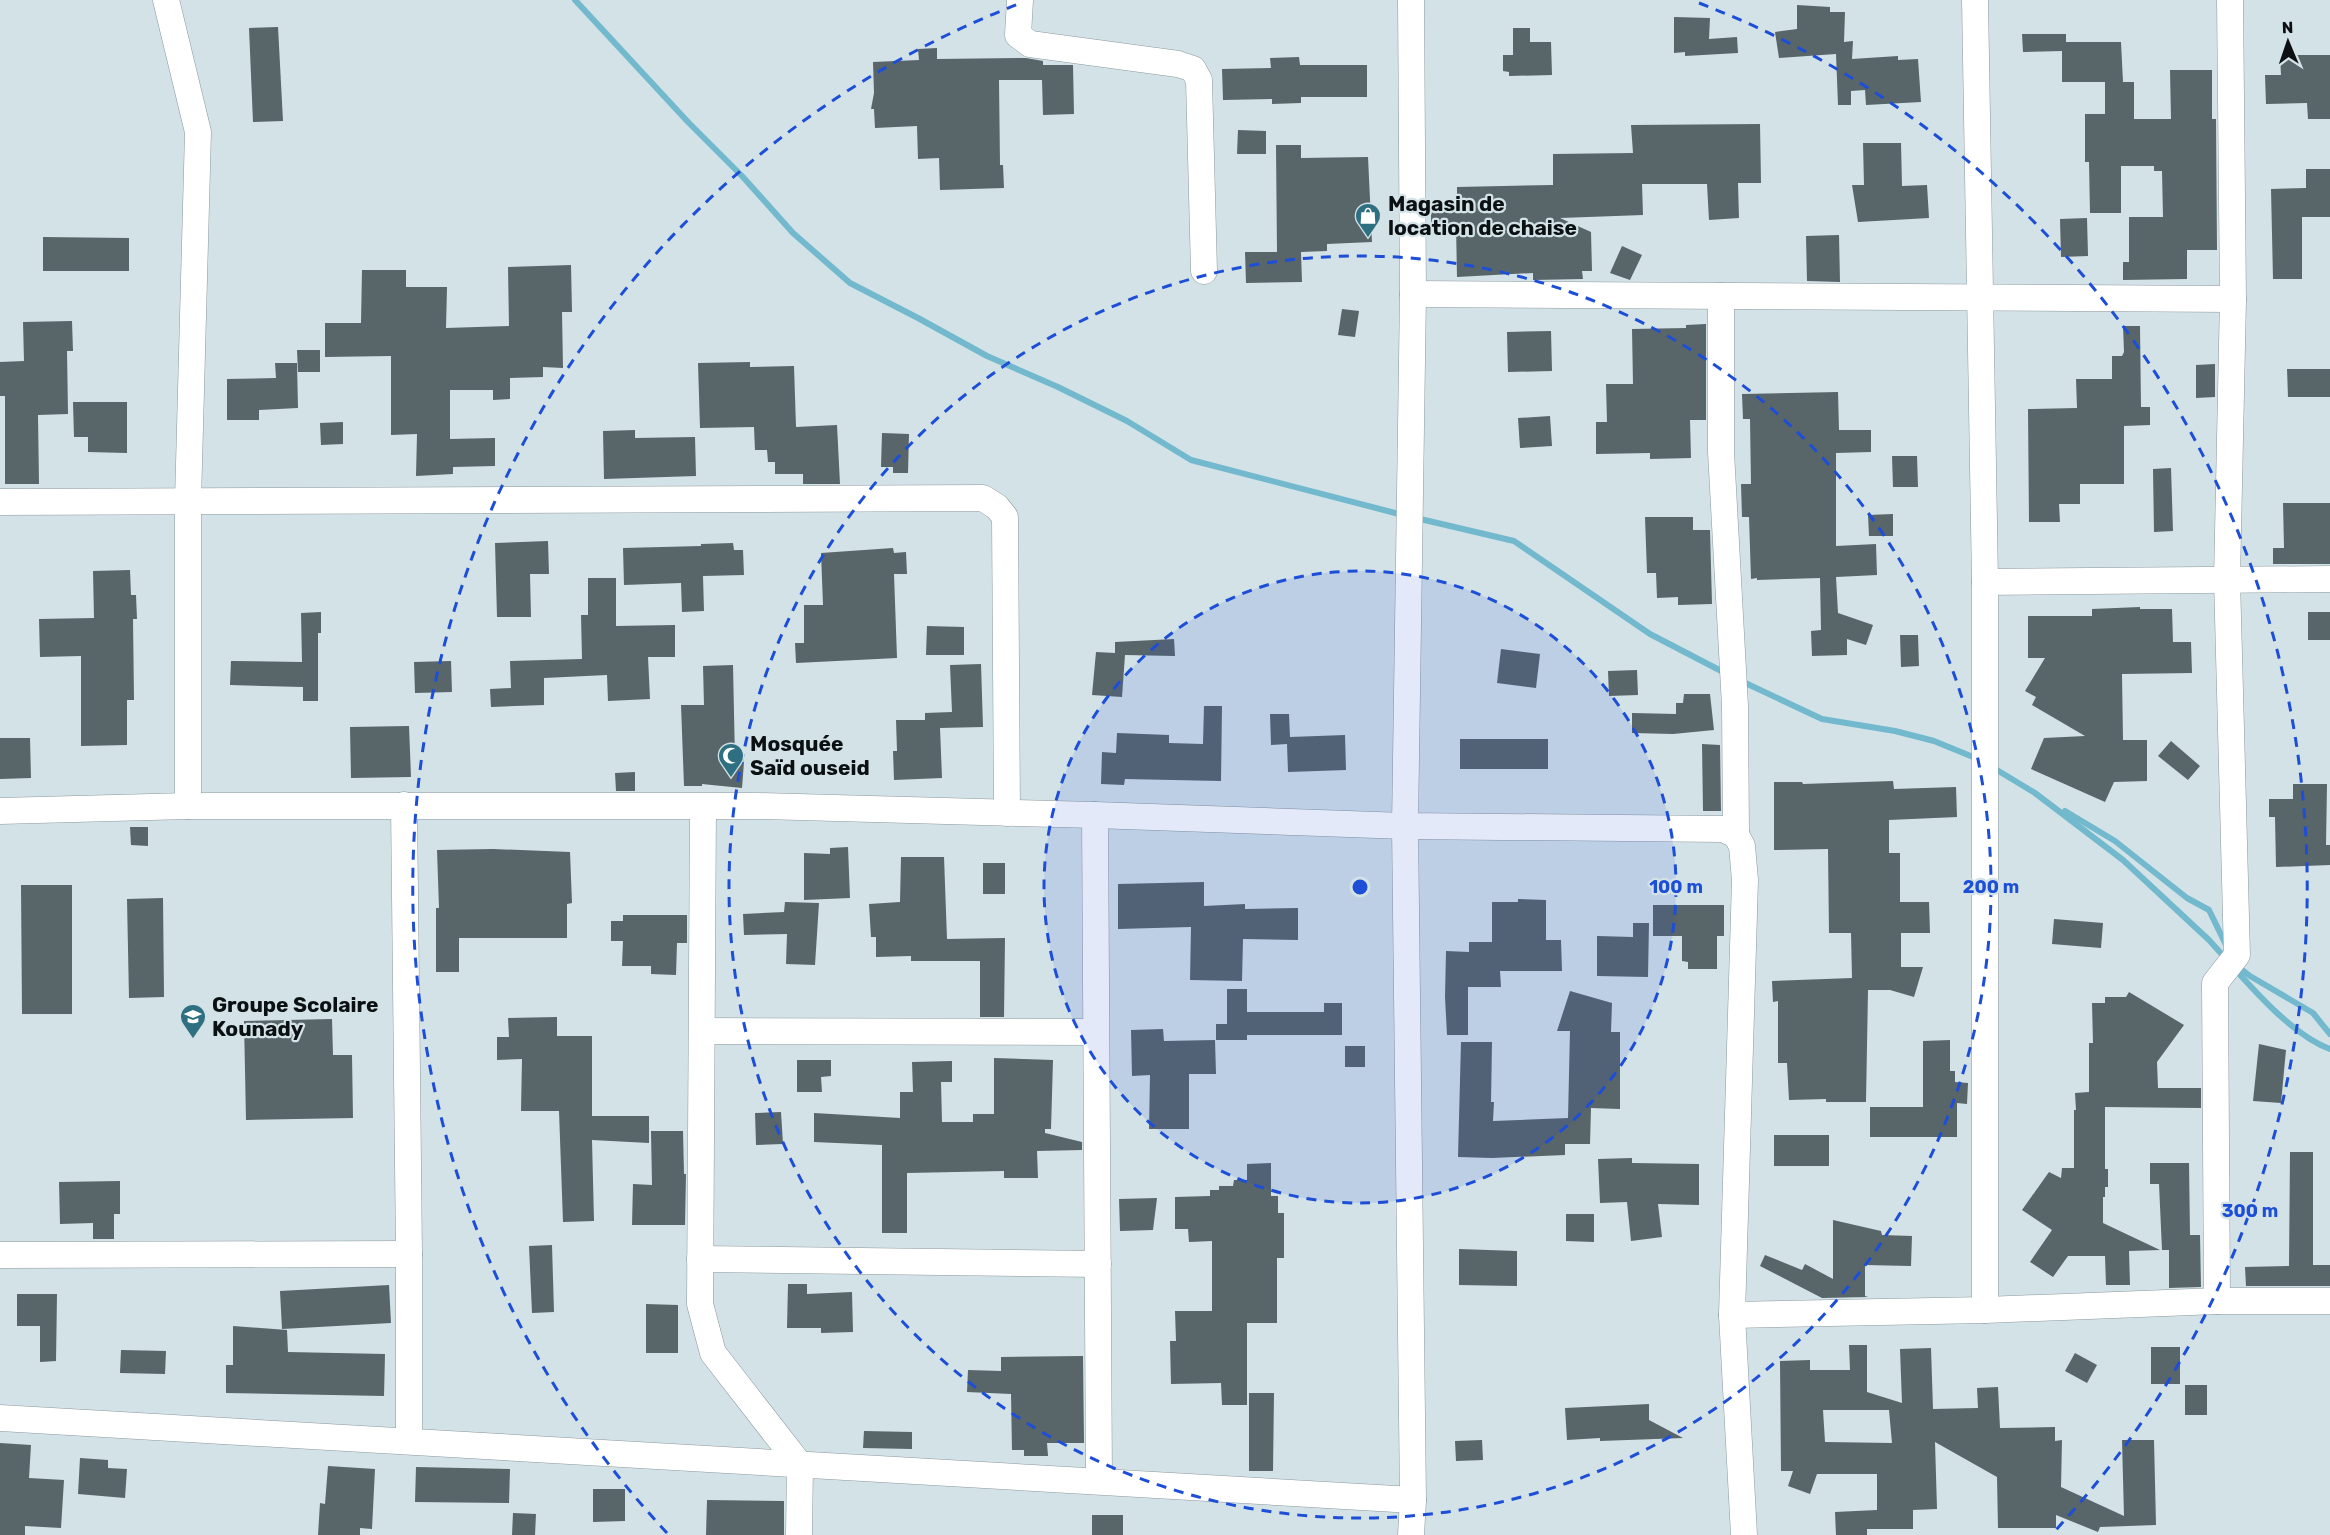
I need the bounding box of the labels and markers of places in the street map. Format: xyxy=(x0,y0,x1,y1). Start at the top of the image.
place label: Magasin de location de chaise xyxy=(1388,191,1577,240)
shop icon: Magasin de location de chaise xyxy=(1353,201,1383,239)
place label: Mosquée Saïd ouseid xyxy=(750,731,870,780)
mosque icon: Mosquée Saïd ouseid xyxy=(716,741,746,779)
centre of rings xyxy=(1350,877,1370,897)
place label: Groupe Scolaire Kounady xyxy=(212,992,379,1041)
school or university icon: Groupe Scolaire Kounady xyxy=(178,1002,208,1040)

